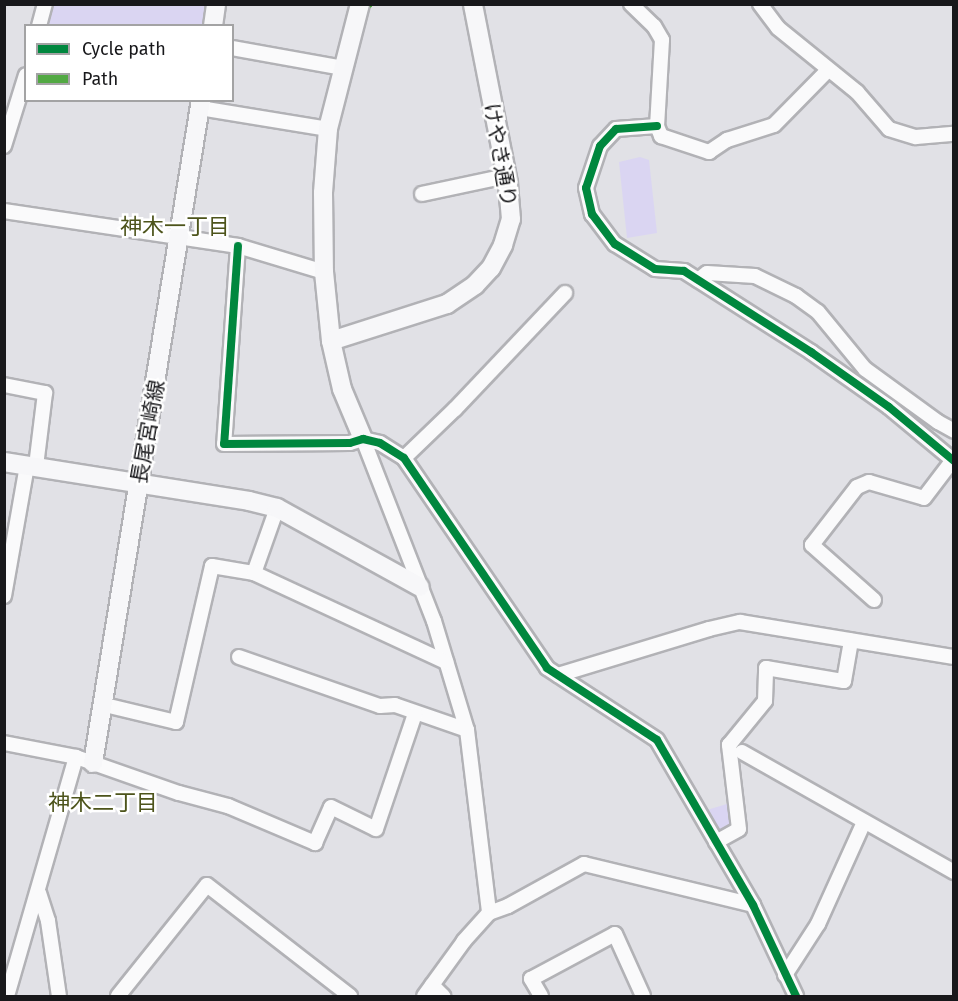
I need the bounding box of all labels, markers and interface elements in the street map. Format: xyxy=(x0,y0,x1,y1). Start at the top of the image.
legend xyxy=(24,24,234,102)
text: Cycle path xyxy=(82,38,166,60)
text: Path xyxy=(82,68,118,90)
street label: けやき通り xyxy=(478,101,522,209)
district label: 神木一丁目 xyxy=(120,214,230,240)
street label: 長尾宮崎線 xyxy=(126,378,170,486)
district label: 神木二丁目 xyxy=(48,790,158,816)

